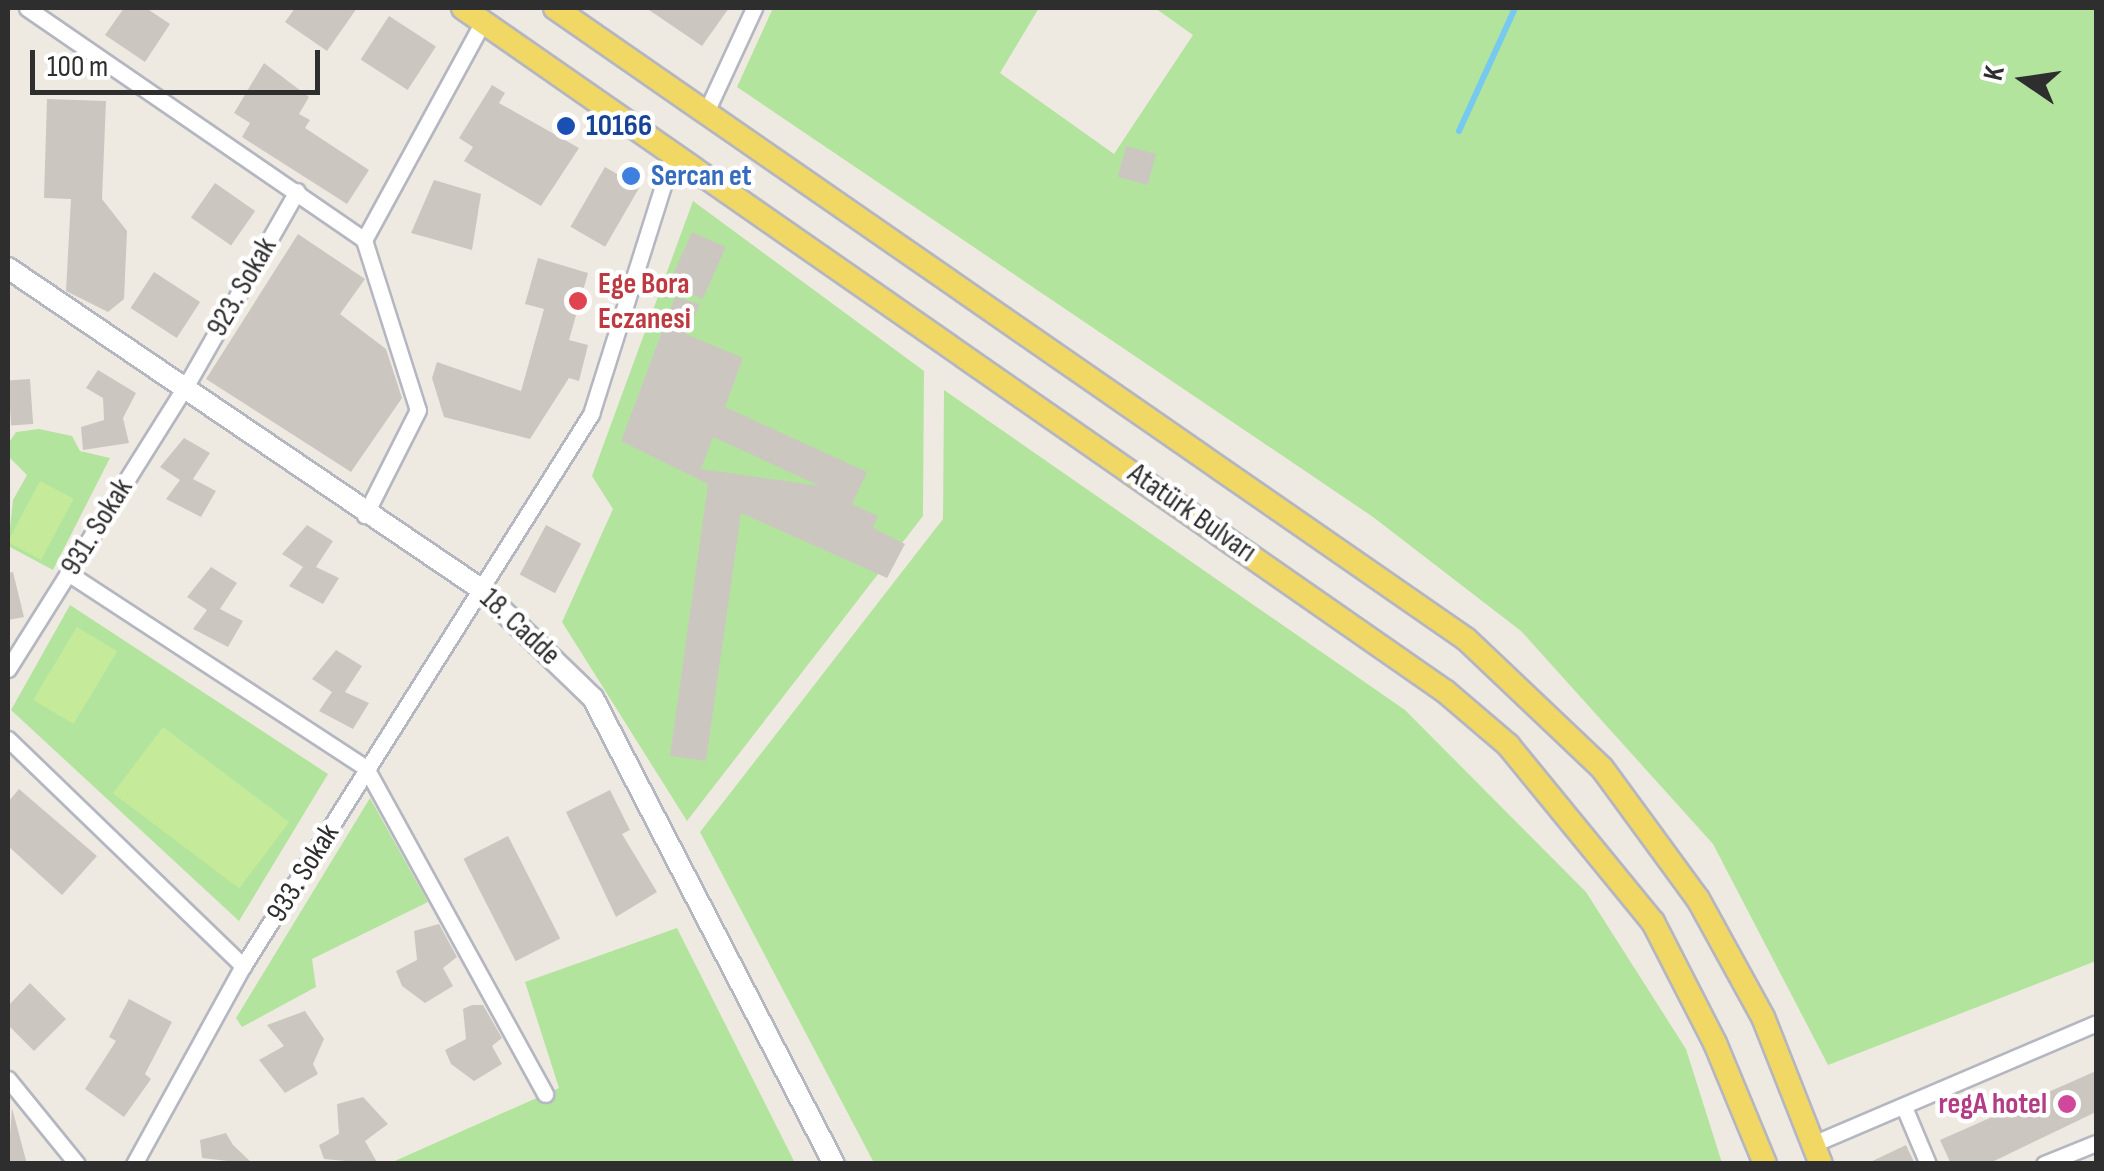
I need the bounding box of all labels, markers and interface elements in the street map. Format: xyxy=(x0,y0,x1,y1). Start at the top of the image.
scale bar xyxy=(35,30,325,92)
north arrow xyxy=(1974,30,2074,130)
text: 100 m xyxy=(47,49,108,85)
text: K xyxy=(1977,63,2012,84)
place label: 10166 xyxy=(586,108,652,144)
marker: 10166 xyxy=(555,115,577,137)
place label: Sercan et xyxy=(651,158,752,194)
marker: Sercan et xyxy=(620,165,642,187)
street label: 923. Sokak xyxy=(199,231,285,343)
place label: Ege Bora Eczanesi xyxy=(598,266,691,336)
marker: Ege Bora Eczanesi xyxy=(567,290,589,312)
street label: Atatürk Bulvarı xyxy=(1121,456,1263,570)
street label: 931. Sokak xyxy=(53,472,141,582)
street label: 18. Cadde xyxy=(472,581,568,673)
street label: 933. Sokak xyxy=(259,817,347,929)
place label: regA hotel xyxy=(1939,1086,2047,1122)
marker: regA hotel xyxy=(2056,1093,2078,1115)

